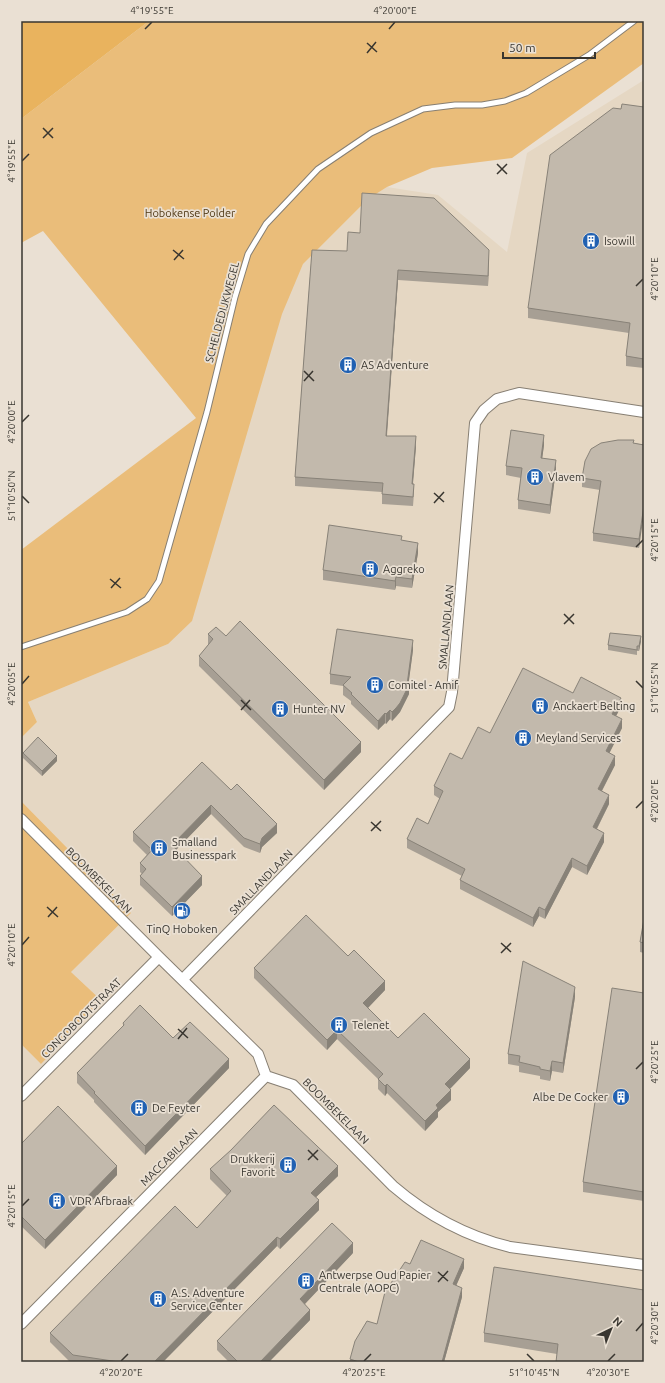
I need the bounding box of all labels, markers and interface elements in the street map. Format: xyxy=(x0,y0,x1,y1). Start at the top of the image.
text: 4°19'55"E xyxy=(130,5,174,16)
text: 4°20'00"E xyxy=(373,5,417,16)
scale bar xyxy=(503,34,595,60)
text: 50 m xyxy=(509,41,536,54)
text: 4°19'55"E xyxy=(6,139,17,183)
park label: Hobokense Polder xyxy=(145,207,236,219)
building icon: Isowill xyxy=(581,231,601,251)
place label: Isowill xyxy=(604,235,635,247)
text: 4°20'10"E xyxy=(649,257,660,301)
street label: SCHELDEDIJKWEGEL xyxy=(203,260,241,364)
building icon: AS Adventure xyxy=(338,355,358,375)
place label: AS Adventure xyxy=(361,359,429,371)
text: 4°20'00"E xyxy=(6,400,17,444)
building icon: Vlavem xyxy=(525,467,545,487)
text: 51°10'50"N xyxy=(6,471,17,521)
place label: Vlavem xyxy=(548,471,584,483)
text: 4°20'15"E xyxy=(649,518,660,562)
building icon: Aggreko xyxy=(360,559,380,579)
place label: Aggreko xyxy=(383,563,425,575)
street label: SMALLANDLAAN xyxy=(436,584,456,670)
text: 4°20'05"E xyxy=(6,662,17,706)
text: 51°10'55"N xyxy=(649,663,660,713)
building icon: Comitel - Amif xyxy=(365,675,385,695)
place label: Comitel - Amif xyxy=(388,679,459,691)
building icon: Anckaert Belting xyxy=(530,696,550,716)
building icon: Hunter NV xyxy=(270,699,290,719)
place label: Anckaert Belting xyxy=(553,700,635,712)
place label: Hunter NV xyxy=(293,703,345,715)
building icon: Meyland Services xyxy=(513,728,533,748)
place label: Meyland Services xyxy=(536,732,621,744)
text: 4°20'20"E xyxy=(649,779,660,823)
place label: Smalland Businesspark xyxy=(172,836,237,861)
building icon: Smalland Businesspark xyxy=(149,838,169,858)
street label: BOOMBEKELAAN xyxy=(64,845,134,915)
street label: SMALLANDLAAN xyxy=(227,847,295,917)
fuel station icon: TinQ Hoboken xyxy=(172,901,192,921)
text: 4°20'10"E xyxy=(6,923,17,967)
place label: TinQ Hoboken xyxy=(146,923,218,935)
street label: CONGOBOOTSTRAAT xyxy=(39,976,123,1060)
building icon: Telenet xyxy=(329,1015,349,1035)
place label: Telenet xyxy=(352,1019,390,1031)
text: 4°20'25"E xyxy=(649,1040,660,1084)
street label: BOOMBEKELAAN xyxy=(301,1076,371,1146)
building icon: Albe De Cocker xyxy=(611,1087,631,1107)
place label: Albe De Cocker xyxy=(533,1091,609,1103)
building icon: De Feyter xyxy=(129,1098,149,1118)
place label: De Feyter xyxy=(152,1102,201,1114)
street label: MACCABILAAN xyxy=(138,1126,200,1188)
place label: Drukkerij Favorit xyxy=(230,1153,276,1178)
building icon: Drukkerij Favorit xyxy=(278,1155,298,1175)
text: 4°20'15"E xyxy=(6,1184,17,1228)
building icon: VDR Afbraak xyxy=(47,1191,67,1211)
place label: VDR Afbraak xyxy=(70,1195,133,1207)
place label: Antwerpse Oud Papier Centrale (AOPC) xyxy=(319,1269,431,1295)
building icon: Antwerpse Oud Papier Centrale (AOPC) xyxy=(296,1271,316,1291)
place label: A.S. Adventure Service Center xyxy=(171,1287,245,1312)
building icon: A.S. Adventure Service Center xyxy=(148,1289,168,1309)
text: 4°20'30"E xyxy=(649,1301,660,1345)
north arrow xyxy=(591,1309,631,1349)
text: N xyxy=(611,1314,625,1329)
text: 4°20'20"E xyxy=(99,1367,143,1378)
text: 4°20'25"E xyxy=(342,1367,386,1378)
text: 51°10'45"N xyxy=(509,1367,559,1378)
text: 4°20'30"E xyxy=(586,1367,630,1378)

